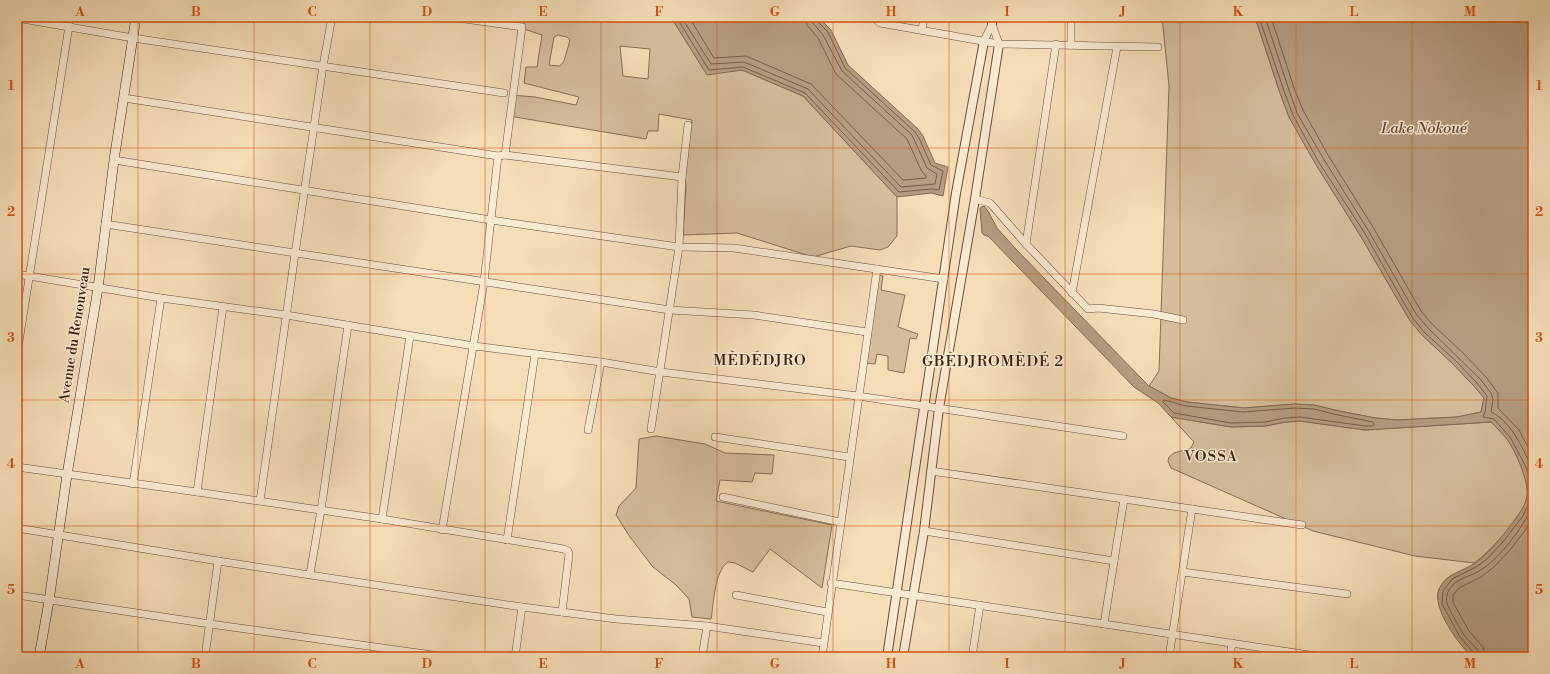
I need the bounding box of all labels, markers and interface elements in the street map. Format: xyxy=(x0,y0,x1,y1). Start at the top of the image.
text: A xyxy=(74,4,85,20)
text: B xyxy=(191,4,201,20)
text: C xyxy=(307,4,317,20)
text: D xyxy=(422,4,432,20)
text: E xyxy=(538,4,548,20)
text: F xyxy=(654,4,664,20)
text: G xyxy=(770,4,781,20)
text: H xyxy=(886,4,897,20)
text: I xyxy=(1004,4,1010,20)
text: J xyxy=(1118,4,1126,20)
text: K xyxy=(1233,4,1244,20)
text: L xyxy=(1350,4,1359,20)
text: M xyxy=(1464,4,1476,20)
text: 1 xyxy=(8,78,15,94)
text: 1 xyxy=(1536,78,1543,94)
water label: Lake Nokoué xyxy=(1380,119,1468,138)
text: 2 xyxy=(7,204,15,220)
text: 2 xyxy=(1535,204,1543,220)
street label: Avenue du Renouveau xyxy=(55,266,95,405)
text: 3 xyxy=(7,330,15,346)
text: 3 xyxy=(1535,330,1543,346)
district label: MÈDÉDJRO xyxy=(713,350,807,370)
district label: GBÈDJROMÈDÉ 2 xyxy=(922,351,1064,371)
district label: VOSSA xyxy=(1183,447,1238,466)
text: 4 xyxy=(7,456,16,472)
text: 4 xyxy=(1535,456,1544,472)
text: 5 xyxy=(7,582,15,598)
text: 5 xyxy=(1535,582,1543,598)
text: A xyxy=(74,656,85,672)
text: B xyxy=(191,656,201,672)
text: C xyxy=(307,656,317,672)
text: D xyxy=(422,656,432,672)
text: E xyxy=(538,656,548,672)
text: F xyxy=(654,656,664,672)
text: G xyxy=(770,656,781,672)
text: H xyxy=(886,656,897,672)
text: I xyxy=(1004,656,1010,672)
text: J xyxy=(1118,656,1126,672)
text: K xyxy=(1233,656,1244,672)
text: L xyxy=(1350,656,1359,672)
text: M xyxy=(1464,656,1476,672)

